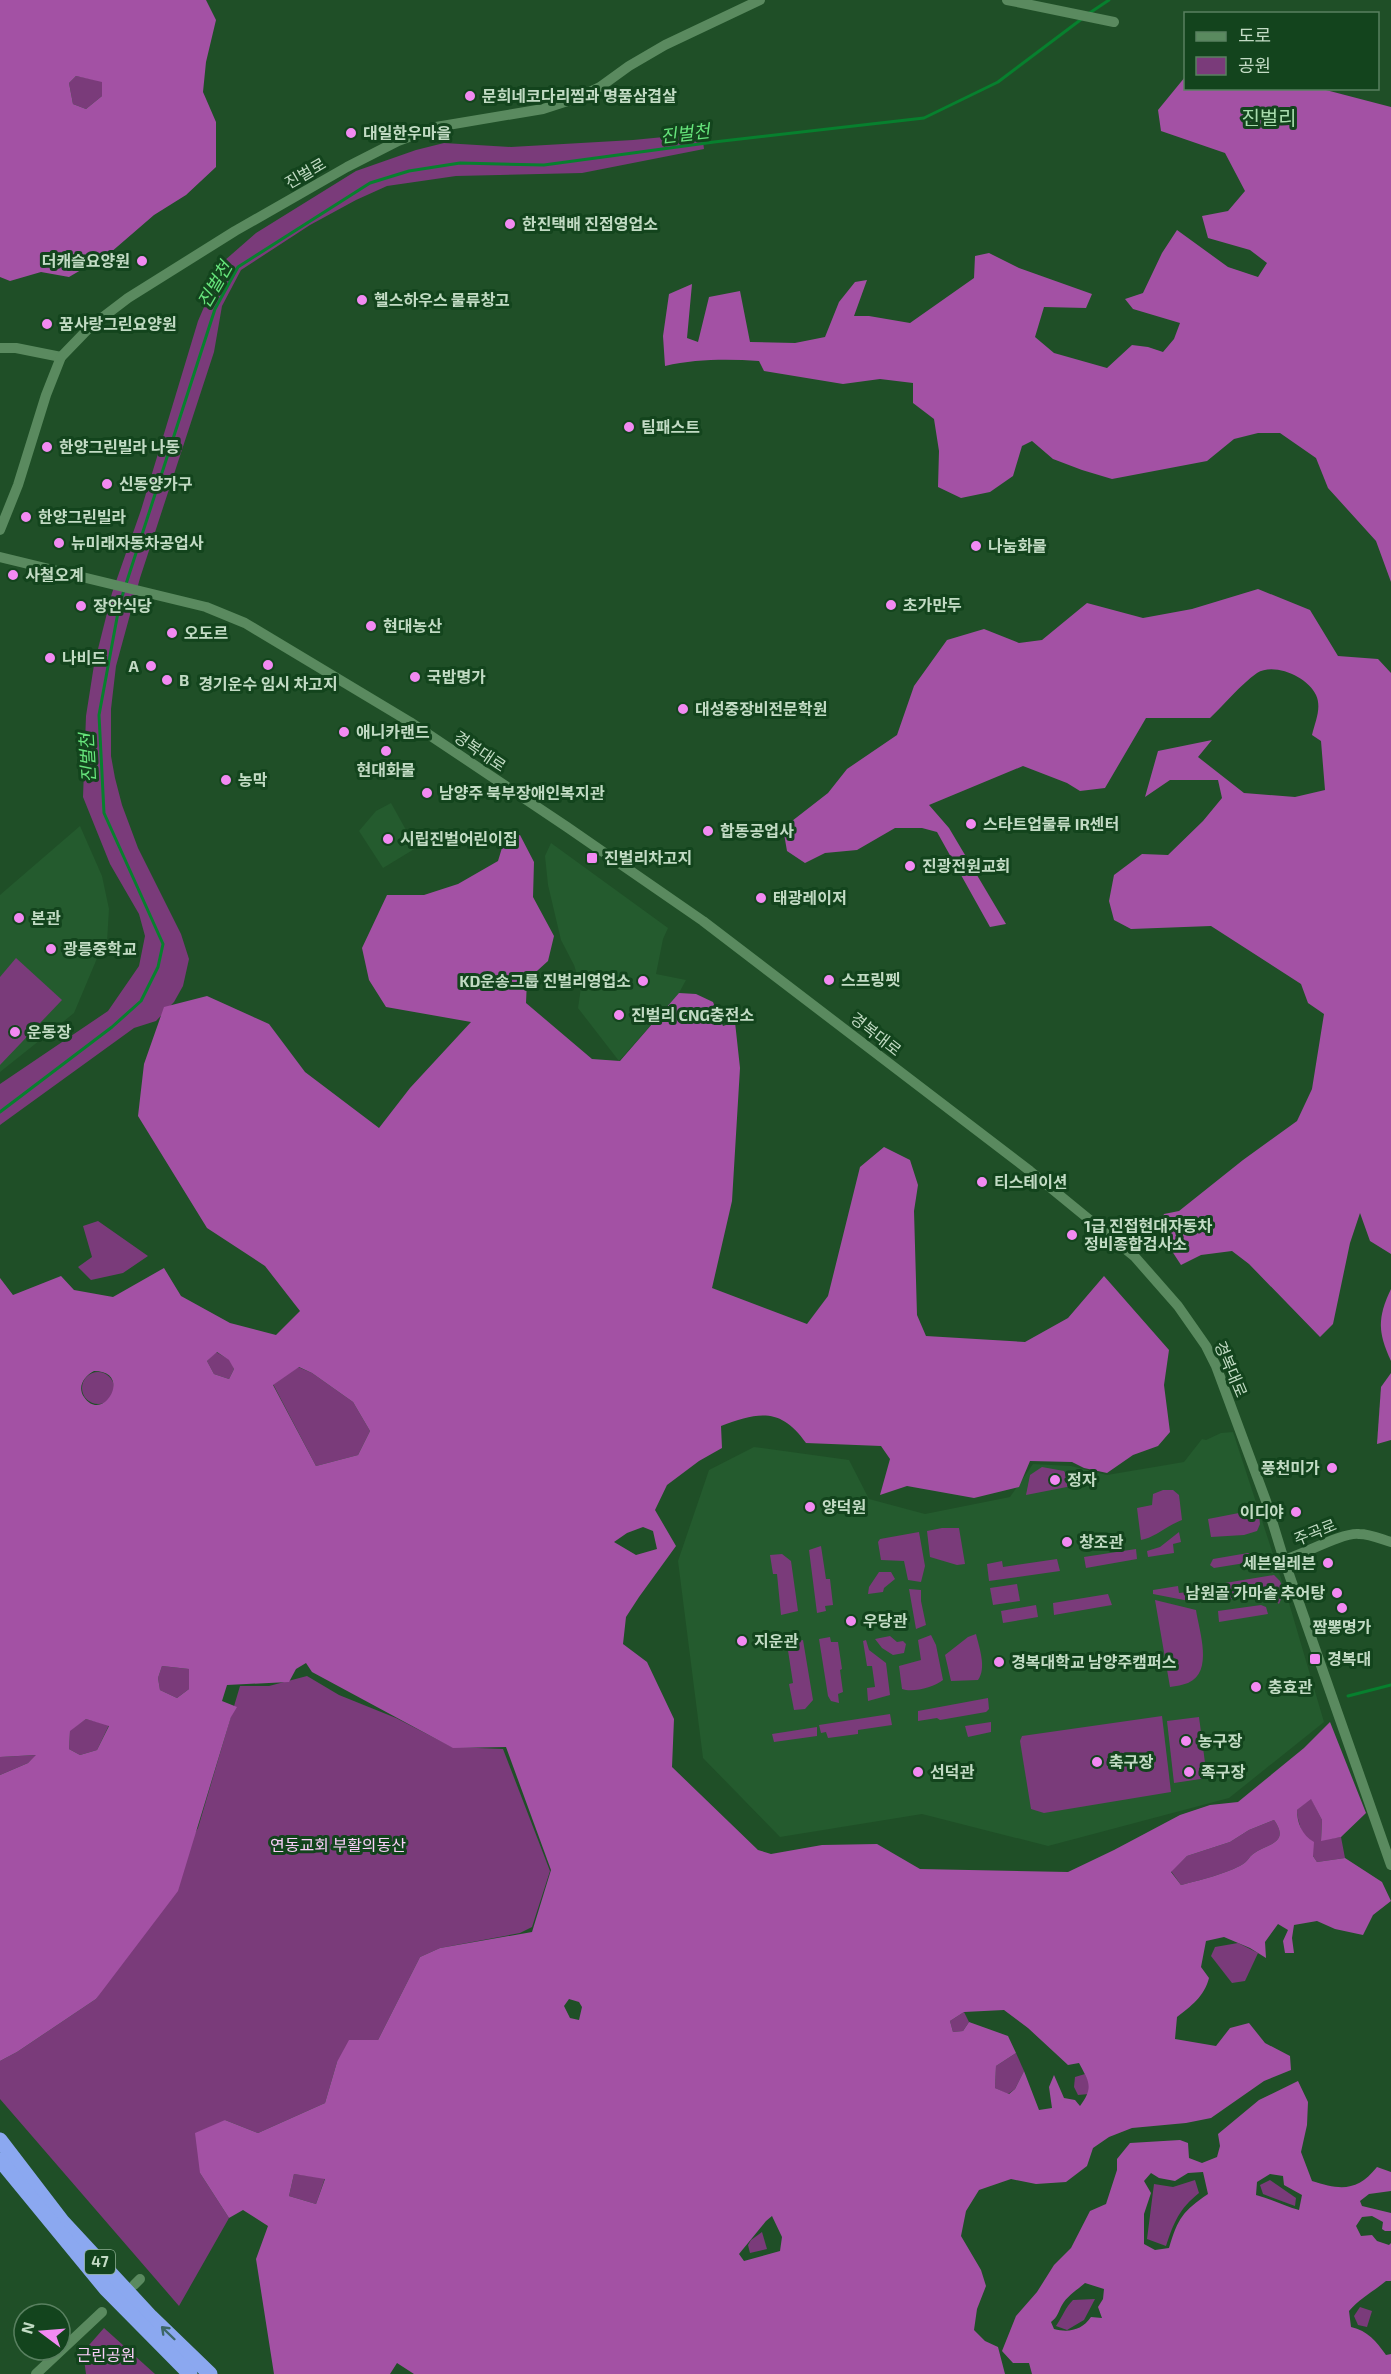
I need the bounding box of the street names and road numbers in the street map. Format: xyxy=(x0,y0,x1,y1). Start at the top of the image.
street label: 진벌로 xyxy=(281,153,329,192)
street label: 경복대로 xyxy=(451,726,510,775)
street label: 경복대로 xyxy=(847,1008,906,1059)
street label: 경복대로 xyxy=(1211,1338,1252,1400)
street label: 주곡로 xyxy=(1291,1514,1339,1549)
road number: 47 xyxy=(85,2250,115,2274)

